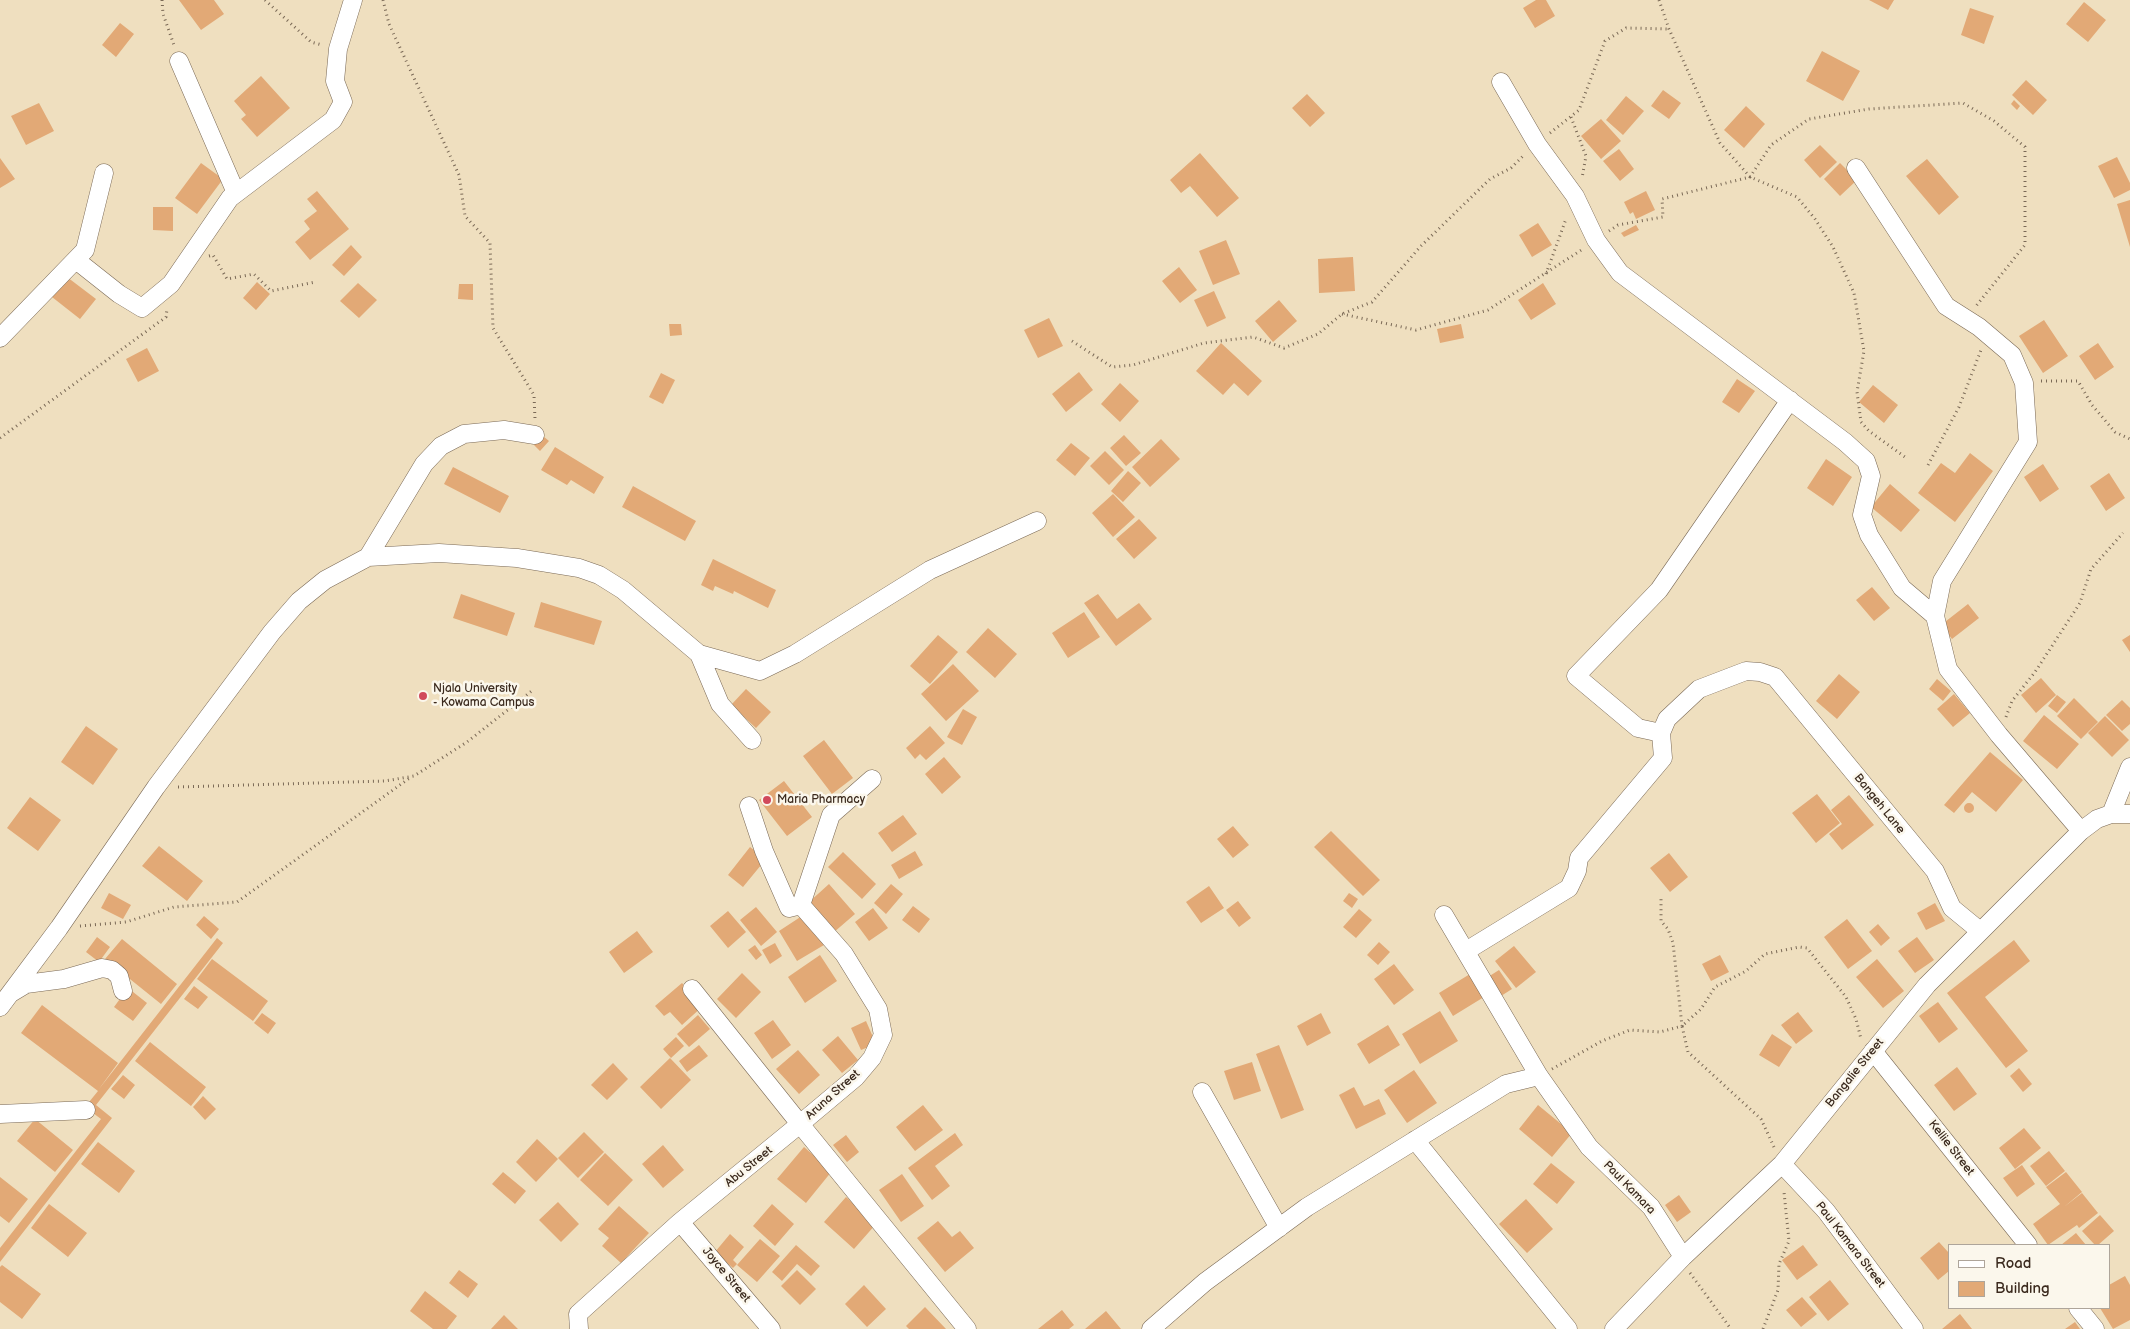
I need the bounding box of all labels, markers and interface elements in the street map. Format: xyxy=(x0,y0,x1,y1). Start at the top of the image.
place label: Njala University - Kowama Campus xyxy=(433,682,534,710)
marker: Njala University - Kowama Campus xyxy=(417,690,429,702)
street label: Bangeh Lane xyxy=(1850,771,1908,837)
place label: Maria Pharmacy xyxy=(777,793,865,807)
marker: Maria Pharmacy xyxy=(761,794,773,806)
street label: Bangalie Street xyxy=(1823,1036,1887,1110)
street label: Aruna Street xyxy=(803,1067,863,1123)
street label: Kellie Street xyxy=(1925,1117,1977,1179)
street label: Abu Street xyxy=(722,1144,776,1190)
street label: Paul Kamara xyxy=(1600,1158,1658,1218)
street label: Paul Kamara Street xyxy=(1812,1199,1888,1291)
legend xyxy=(1948,1244,2110,1309)
street label: Joyce Street xyxy=(699,1245,753,1305)
text: Road xyxy=(1995,1254,2031,1273)
text: Building xyxy=(1995,1279,2050,1298)

